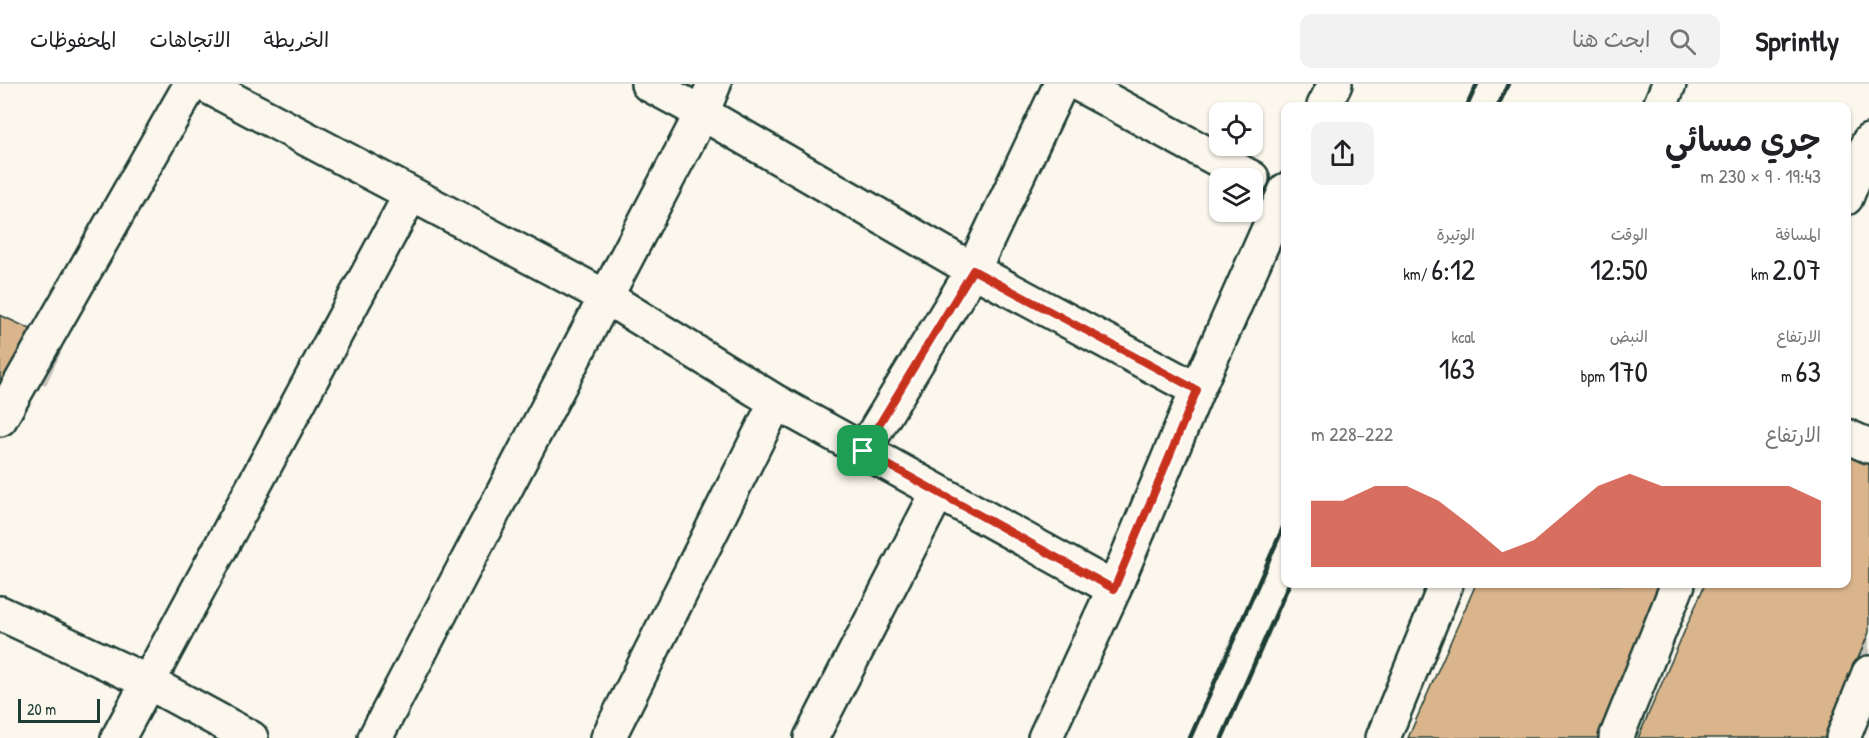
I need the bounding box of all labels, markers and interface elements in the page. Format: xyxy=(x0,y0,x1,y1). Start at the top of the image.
search box xyxy=(1300,14,1720,68)
text: Sprintly xyxy=(1756,22,1839,60)
text: ابحث هنا xyxy=(1572,24,1651,54)
text: المحفوظات xyxy=(30,25,116,54)
text: الاتجاهات xyxy=(149,25,231,54)
text: الخريطة xyxy=(264,25,329,54)
icon: search xyxy=(1666,25,1699,58)
map controls xyxy=(1209,102,1263,222)
button: locate xyxy=(1209,102,1263,156)
text: جري مسائي xyxy=(1665,117,1821,161)
button: share xyxy=(1311,122,1374,185)
text: 19:43 · 9 × 230 m xyxy=(1700,162,1821,189)
button: layers xyxy=(1209,168,1263,222)
text: الوتيرة xyxy=(1436,223,1475,245)
text: الوقت xyxy=(1611,223,1648,245)
text: المسافة xyxy=(1775,223,1821,245)
text: 6:12 xyxy=(1431,249,1475,289)
text: 12:50 xyxy=(1590,249,1648,289)
text: 2.07 xyxy=(1772,249,1821,289)
text: /km xyxy=(1403,263,1431,285)
text: km xyxy=(1751,263,1772,285)
text: النبض xyxy=(1610,325,1648,347)
text: الارتفاع xyxy=(1776,325,1821,347)
text: kcal xyxy=(1452,326,1475,348)
text: 163 xyxy=(1439,348,1475,388)
text: 170 xyxy=(1609,351,1648,391)
text: 63 xyxy=(1796,351,1821,391)
text: bpm xyxy=(1581,365,1609,387)
text: m xyxy=(1781,365,1796,387)
text: 222–228 m xyxy=(1311,420,1393,447)
text: الارتفاع xyxy=(1765,421,1821,448)
pin xyxy=(837,425,888,476)
icon: arrive xyxy=(846,434,879,467)
scale bar xyxy=(18,696,100,724)
text: 20 m xyxy=(27,698,56,720)

